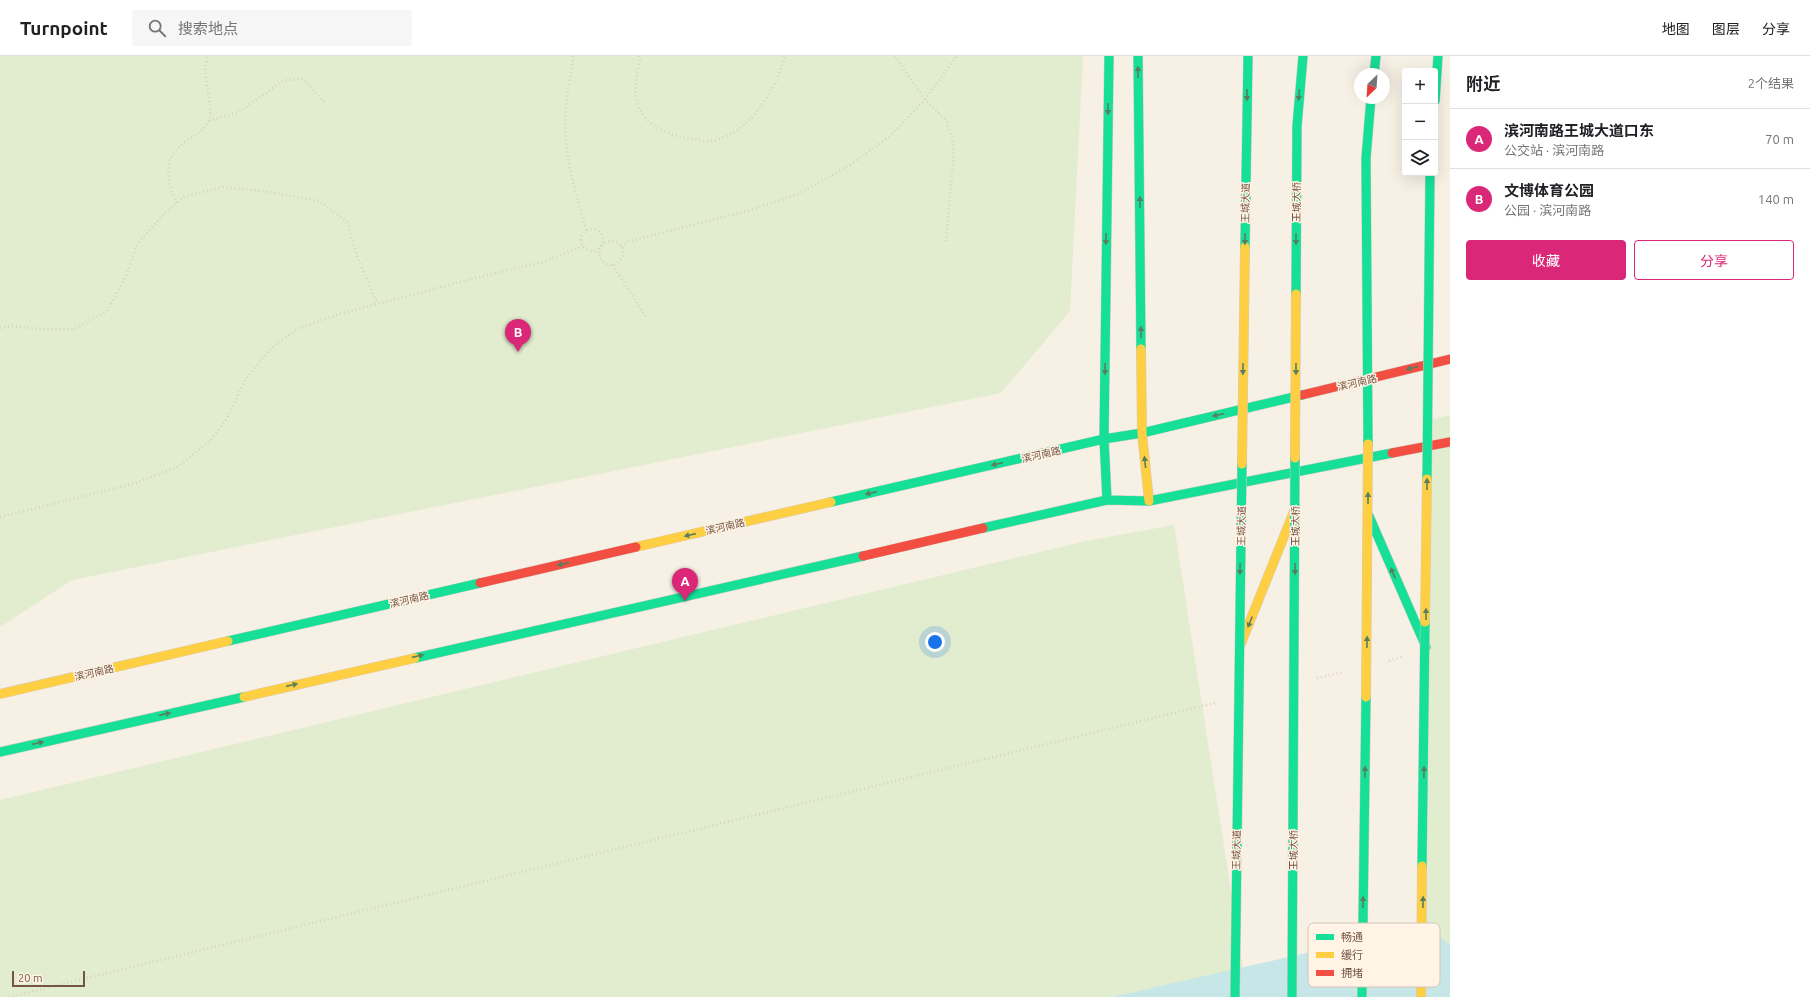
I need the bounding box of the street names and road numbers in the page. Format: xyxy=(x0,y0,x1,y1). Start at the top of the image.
street label: 王城大桥 xyxy=(1291,182,1302,222)
street label: 王城大道 xyxy=(1240,183,1251,223)
street label: 滨河南路 xyxy=(1336,373,1378,392)
street label: 滨河南路 xyxy=(1020,445,1062,464)
street label: 王城大道 xyxy=(1236,506,1247,546)
street label: 王城大桥 xyxy=(1290,506,1301,546)
street label: 滨河南路 xyxy=(704,517,746,536)
street label: 滨河南路 xyxy=(388,590,430,609)
street label: 滨河南路 xyxy=(73,663,115,682)
street label: 王城大道 xyxy=(1231,830,1242,870)
street label: 王城大桥 xyxy=(1288,830,1299,870)

